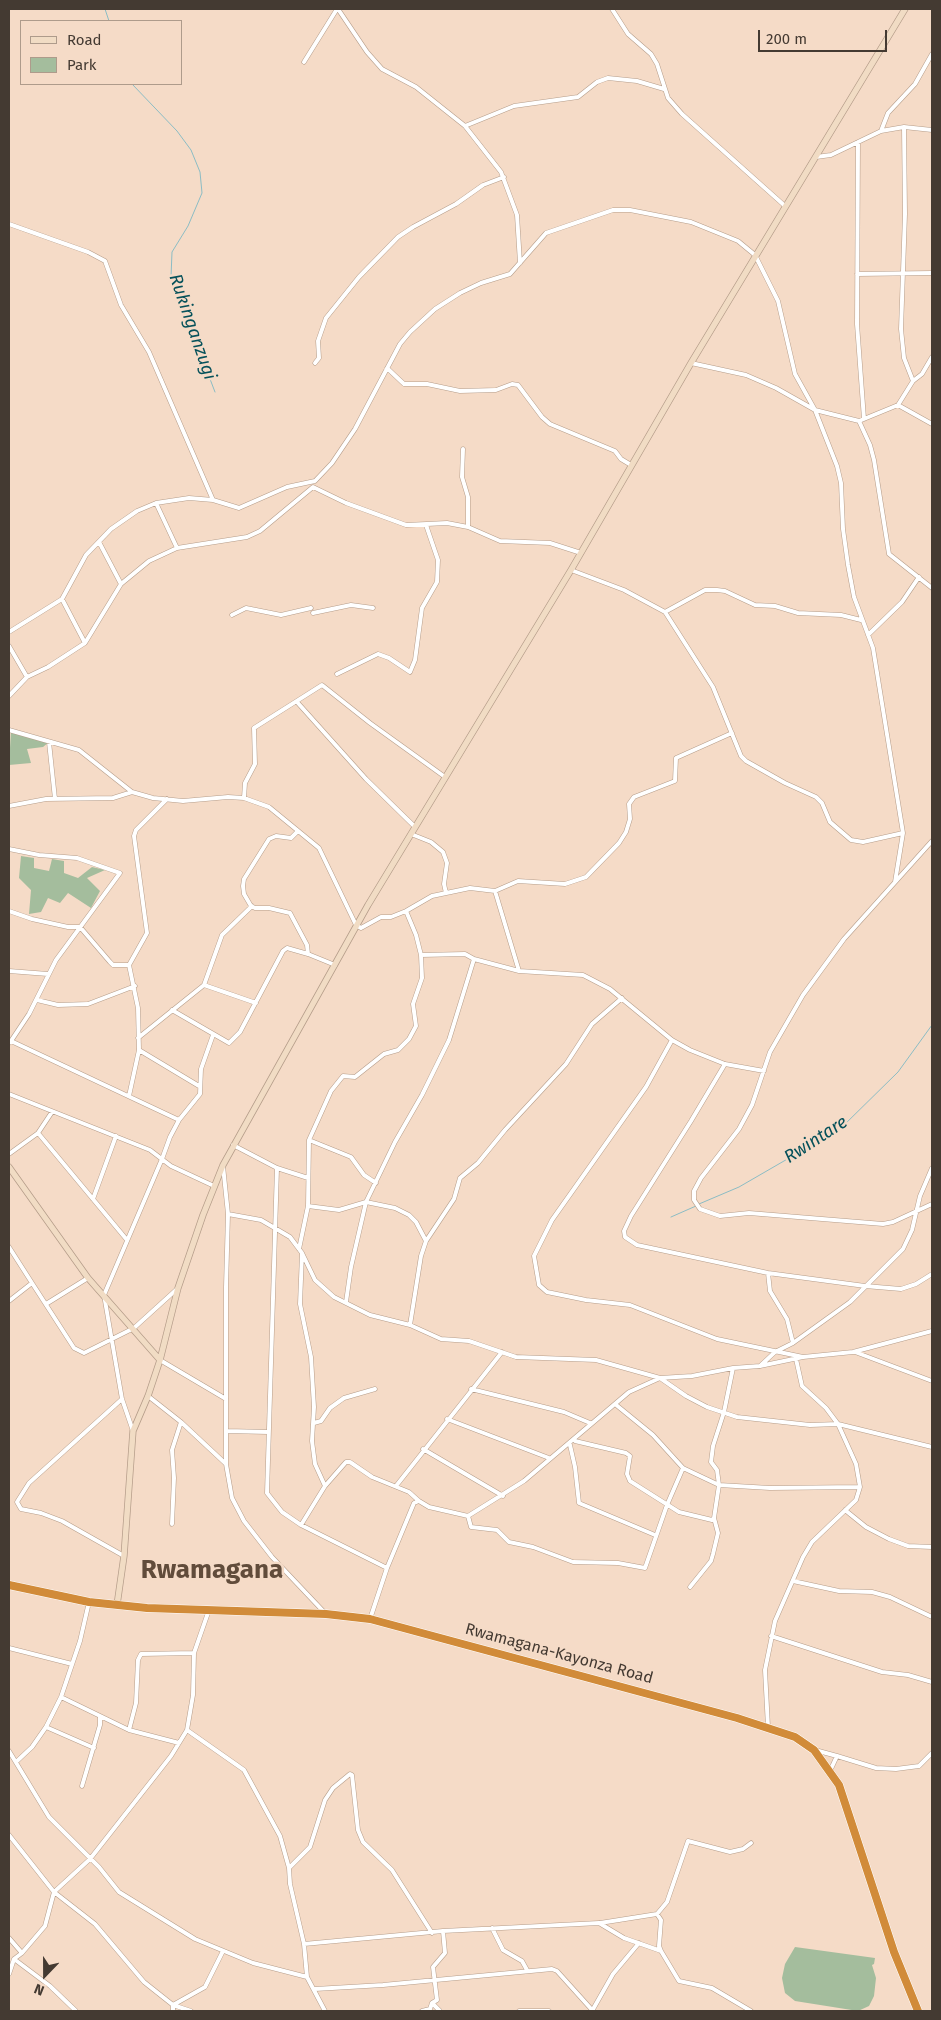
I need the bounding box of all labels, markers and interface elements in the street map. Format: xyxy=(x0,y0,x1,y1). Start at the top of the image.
legend xyxy=(20,20,182,85)
scale bar xyxy=(761,20,890,52)
text: 200 m xyxy=(766,30,807,48)
text: Road xyxy=(67,31,102,49)
text: Park xyxy=(67,56,97,74)
water label: Rukinganzugi xyxy=(164,271,220,383)
water label: Rwintare xyxy=(780,1112,852,1168)
district label: Rwamagana xyxy=(141,1555,283,1587)
street label: Rwamagana-Kayonza Road xyxy=(463,1620,655,1688)
north arrow xyxy=(20,1950,70,2000)
text: N xyxy=(32,1980,47,1999)

